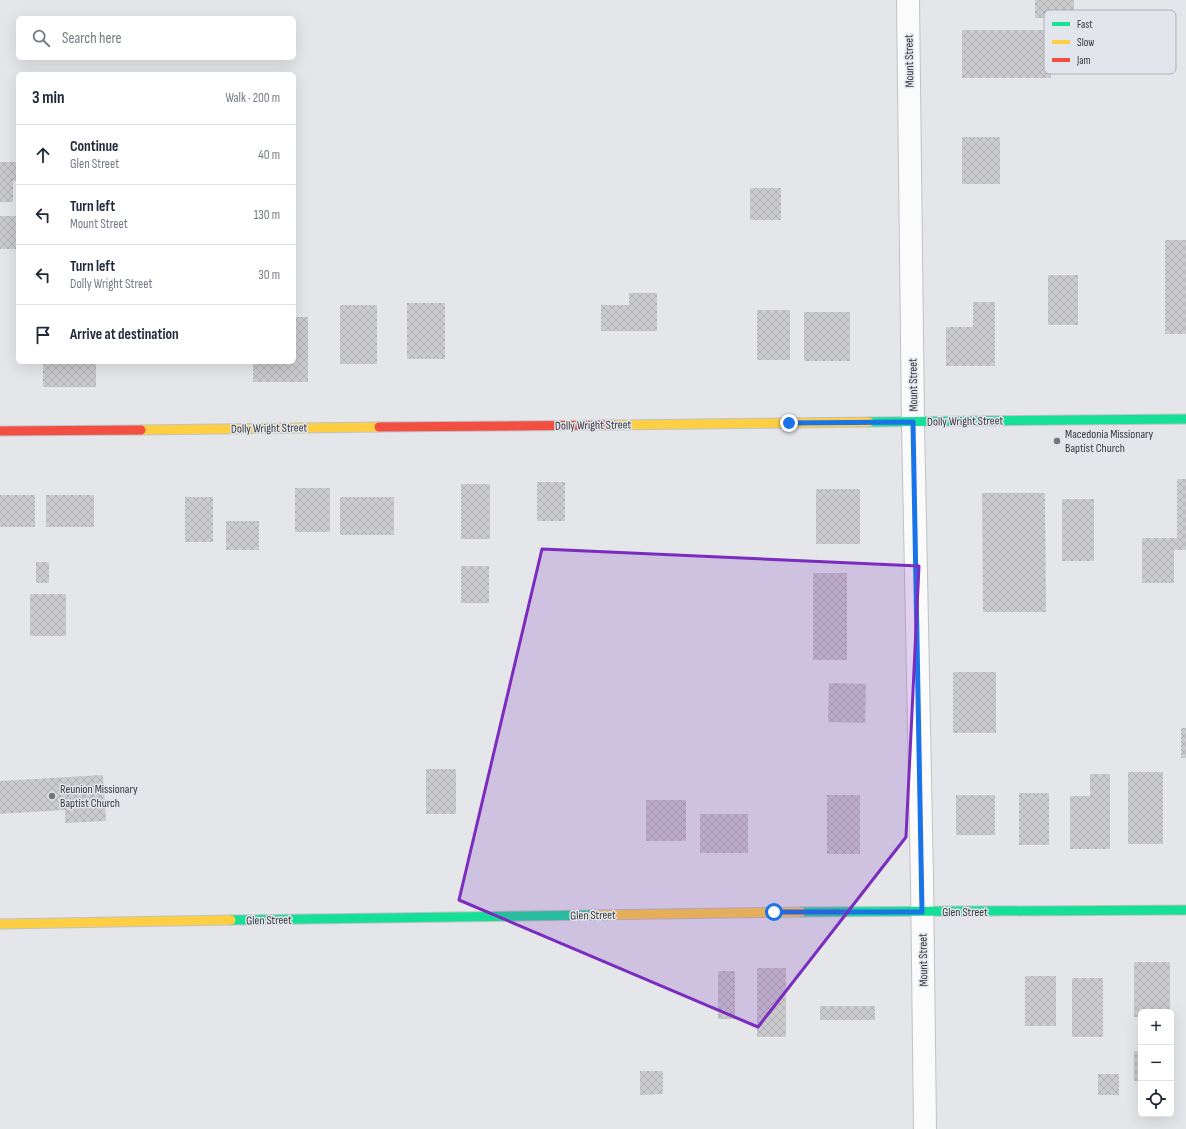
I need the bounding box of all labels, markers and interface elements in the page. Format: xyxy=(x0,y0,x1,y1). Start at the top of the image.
legend xyxy=(1044,10,1176,74)
search box xyxy=(16,16,296,60)
text: Fast xyxy=(1077,18,1093,31)
icon: search xyxy=(30,27,52,49)
text: Search here xyxy=(62,29,122,48)
street label: Mount Street xyxy=(902,34,917,88)
text: Slow xyxy=(1077,36,1094,49)
text: Jam xyxy=(1076,54,1091,67)
text: 3 min xyxy=(32,88,65,108)
text: Walk · 200 m xyxy=(225,90,280,106)
text: Continue xyxy=(70,137,119,156)
icon: ahead xyxy=(32,144,54,166)
text: 40 m xyxy=(258,147,280,163)
text: Glen Street xyxy=(70,156,119,172)
text: Turn left xyxy=(70,197,115,216)
icon: left xyxy=(32,204,54,226)
text: 130 m xyxy=(254,207,280,223)
text: Mount Street xyxy=(70,216,128,232)
text: Turn left xyxy=(70,257,115,276)
icon: left xyxy=(32,264,54,286)
text: 30 m xyxy=(258,267,280,283)
text: Dolly Wright Street xyxy=(70,276,153,292)
icon: arrive xyxy=(32,324,54,346)
text: Arrive at destination xyxy=(70,325,179,344)
street label: Mount Street xyxy=(906,358,921,412)
street label: Dolly Wright Street xyxy=(927,413,1004,430)
route end xyxy=(780,414,798,432)
street label: Dolly Wright Street xyxy=(555,417,632,434)
street label: Dolly Wright Street xyxy=(231,420,308,437)
place label: Macedonia Missionary Baptist Church xyxy=(1065,427,1154,456)
marker: Macedonia Missionary Baptist Church xyxy=(1052,436,1062,446)
place label: Reunion Missionary Baptist Church xyxy=(60,782,138,811)
marker: Reunion Missionary Baptist Church xyxy=(47,791,57,801)
route start xyxy=(765,903,783,921)
street label: Glen Street xyxy=(942,905,988,920)
street label: Glen Street xyxy=(570,908,616,923)
street label: Glen Street xyxy=(246,913,292,928)
street label: Mount Street xyxy=(916,933,931,987)
map controls xyxy=(1138,1009,1174,1117)
button: + xyxy=(1138,1009,1174,1045)
button: − xyxy=(1138,1045,1174,1081)
button: locate xyxy=(1138,1081,1174,1117)

